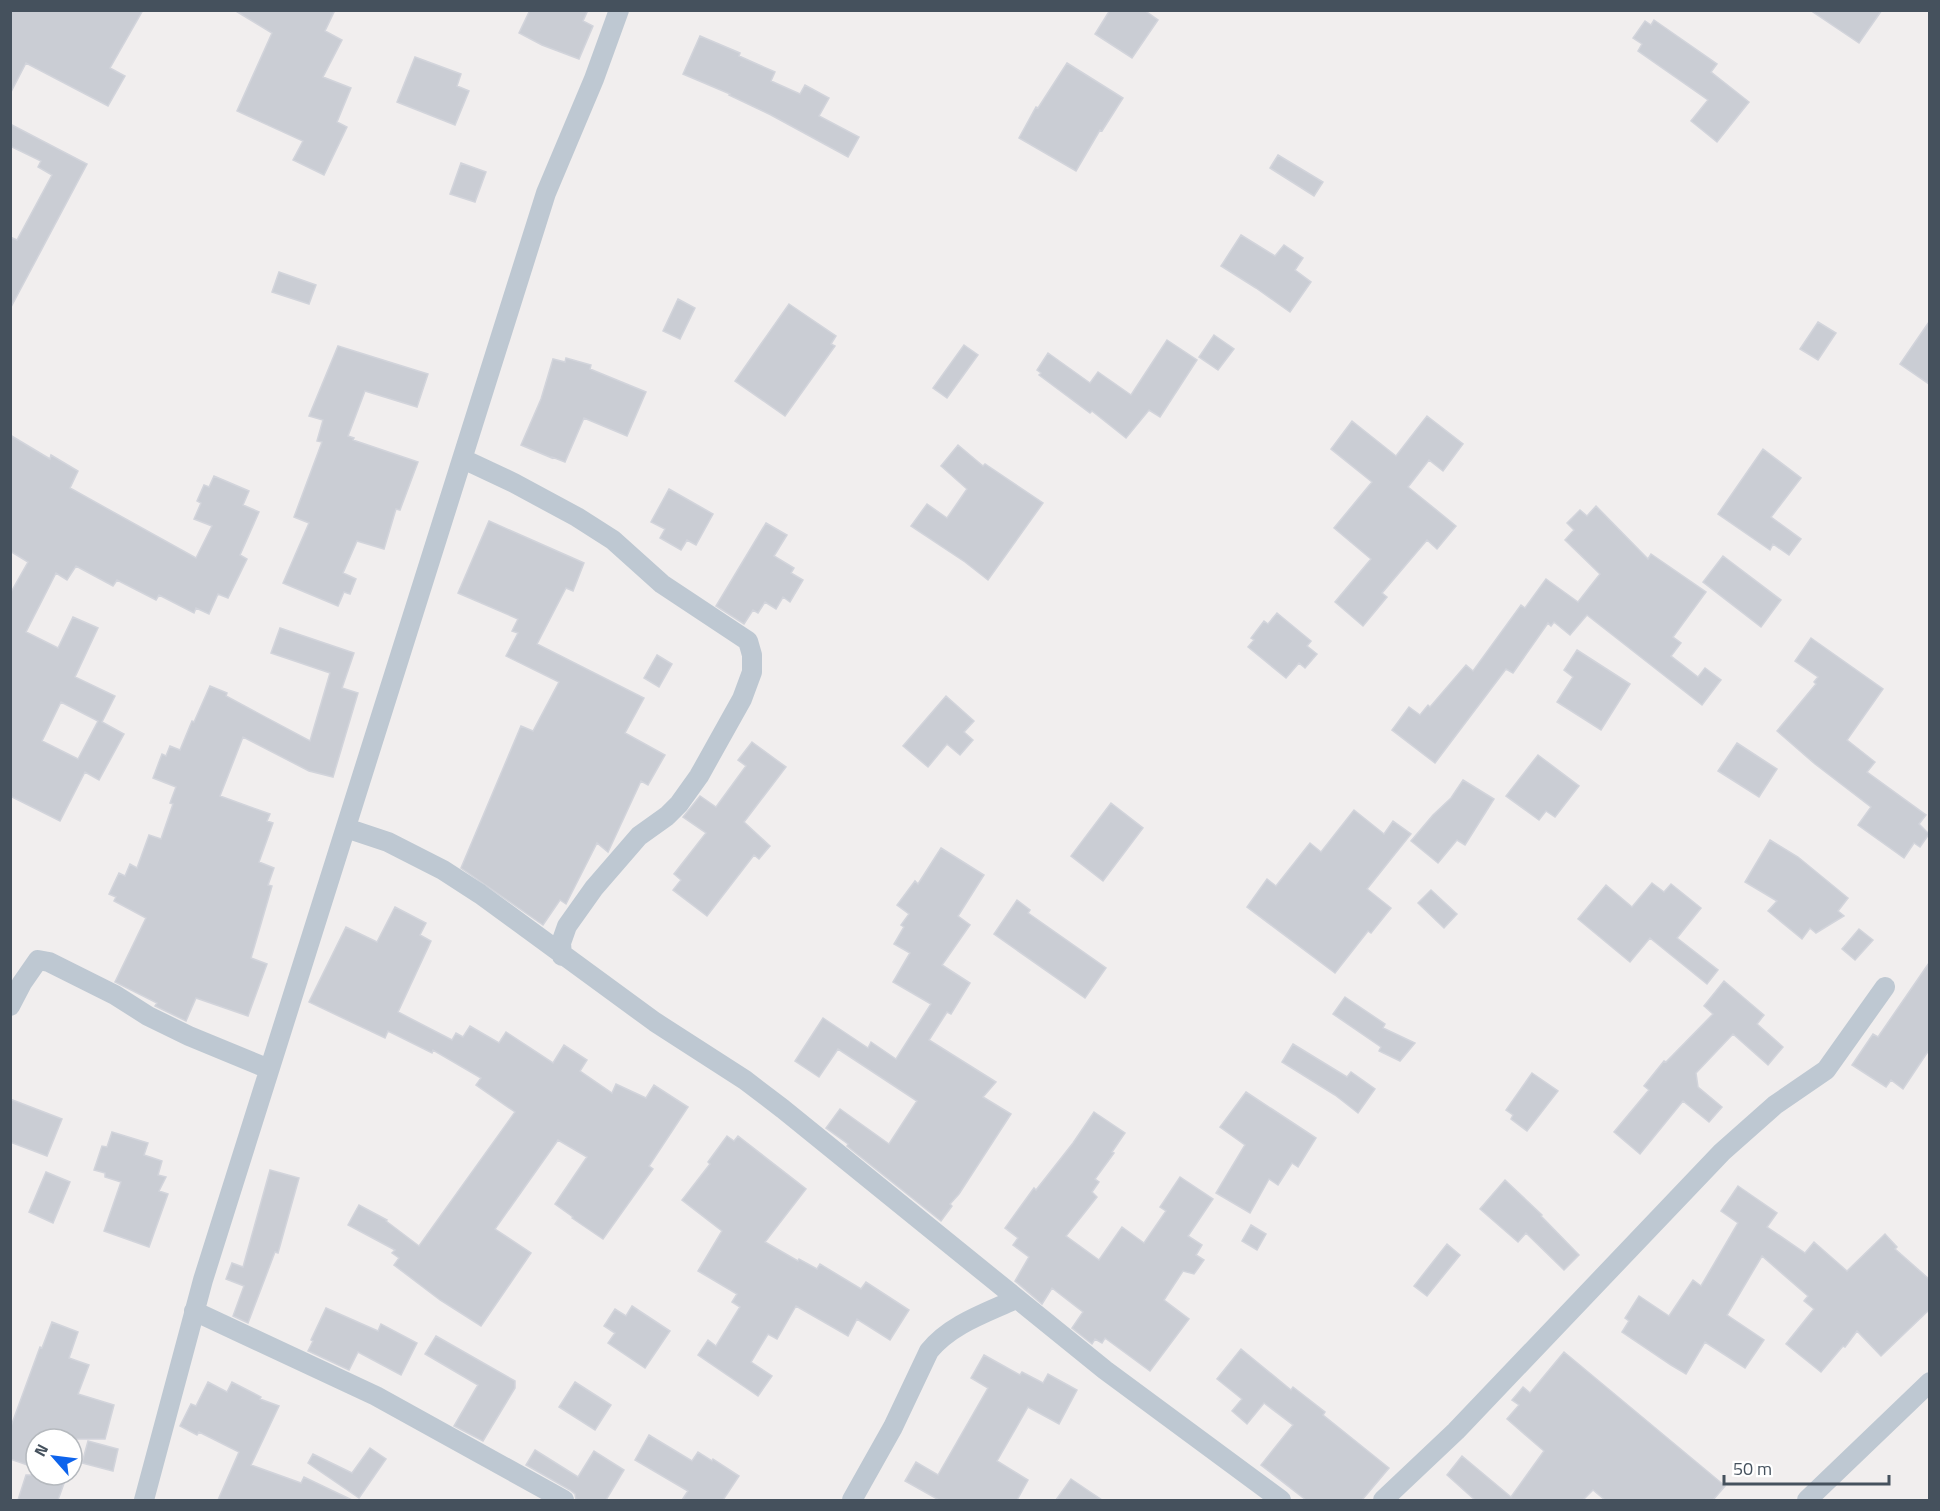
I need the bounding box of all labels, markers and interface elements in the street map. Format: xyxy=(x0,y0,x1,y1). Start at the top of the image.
north arrow xyxy=(24,1427,84,1487)
text: N xyxy=(28,1439,54,1460)
scale bar xyxy=(1724,1448,1889,1486)
text: 50 m xyxy=(1733,1455,1772,1482)

